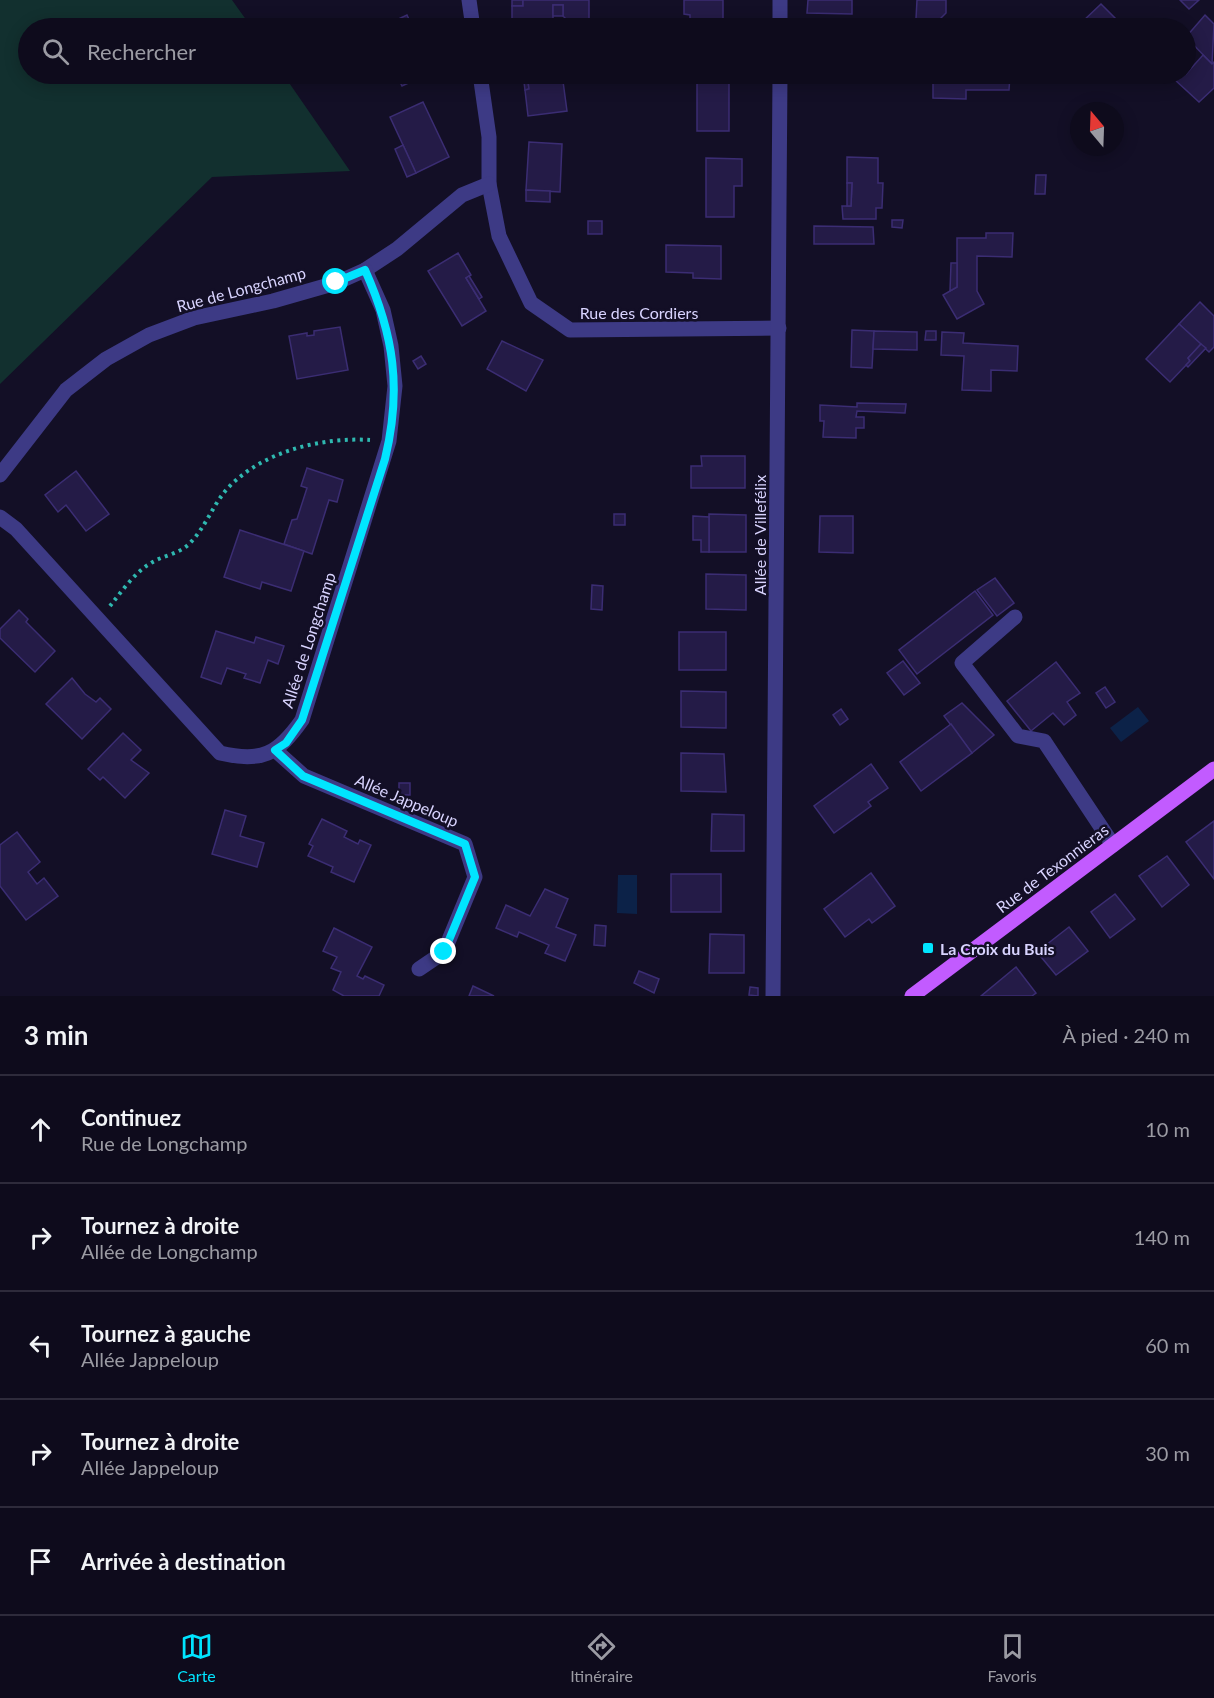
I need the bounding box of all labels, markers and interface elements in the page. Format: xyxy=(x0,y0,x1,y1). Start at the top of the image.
search box xyxy=(18,18,1196,84)
icon: search xyxy=(39,35,72,68)
text: Rechercher xyxy=(87,38,196,65)
north arrow xyxy=(1070,102,1124,156)
street label: Rue de Longchamp xyxy=(174,263,308,315)
route start xyxy=(322,268,348,294)
street label: Rue des Cordiers xyxy=(580,303,698,322)
street label: Allée de Villefélix xyxy=(750,475,769,595)
street label: Allée de Longchamp xyxy=(277,570,339,710)
street label: Allée Jappeloup xyxy=(352,770,462,830)
street label: Rue de Texonnieras xyxy=(992,820,1112,916)
route end xyxy=(430,938,456,964)
place label: La Croix du Buis xyxy=(940,939,1055,958)
marker: La Croix du Buis xyxy=(921,941,935,955)
text: 3 min xyxy=(24,1019,88,1051)
text: À pied · 240 m xyxy=(1062,1023,1190,1047)
text: Continuez xyxy=(81,1104,181,1131)
icon: ahead xyxy=(24,1113,57,1146)
text: 10 m xyxy=(1145,1117,1190,1141)
text: Rue de Longchamp xyxy=(81,1131,247,1155)
text: Tournez à droite xyxy=(81,1212,239,1239)
icon: right xyxy=(24,1221,57,1254)
text: 140 m xyxy=(1134,1225,1190,1249)
text: Allée de Longchamp xyxy=(81,1239,258,1263)
text: Tournez à gauche xyxy=(81,1320,251,1347)
icon: left xyxy=(24,1329,57,1362)
text: 60 m xyxy=(1145,1333,1190,1357)
text: Allée Jappeloup xyxy=(81,1347,219,1371)
text: Tournez à droite xyxy=(81,1428,239,1455)
icon: right xyxy=(24,1437,57,1470)
text: 30 m xyxy=(1145,1441,1190,1465)
text: Allée Jappeloup xyxy=(81,1455,219,1479)
icon: arrive xyxy=(24,1545,57,1578)
text: Arrivée à destination xyxy=(81,1548,286,1575)
tab: Carte xyxy=(177,1630,216,1685)
tab: Itinéraire xyxy=(570,1630,633,1685)
tab: Favoris xyxy=(987,1630,1037,1685)

